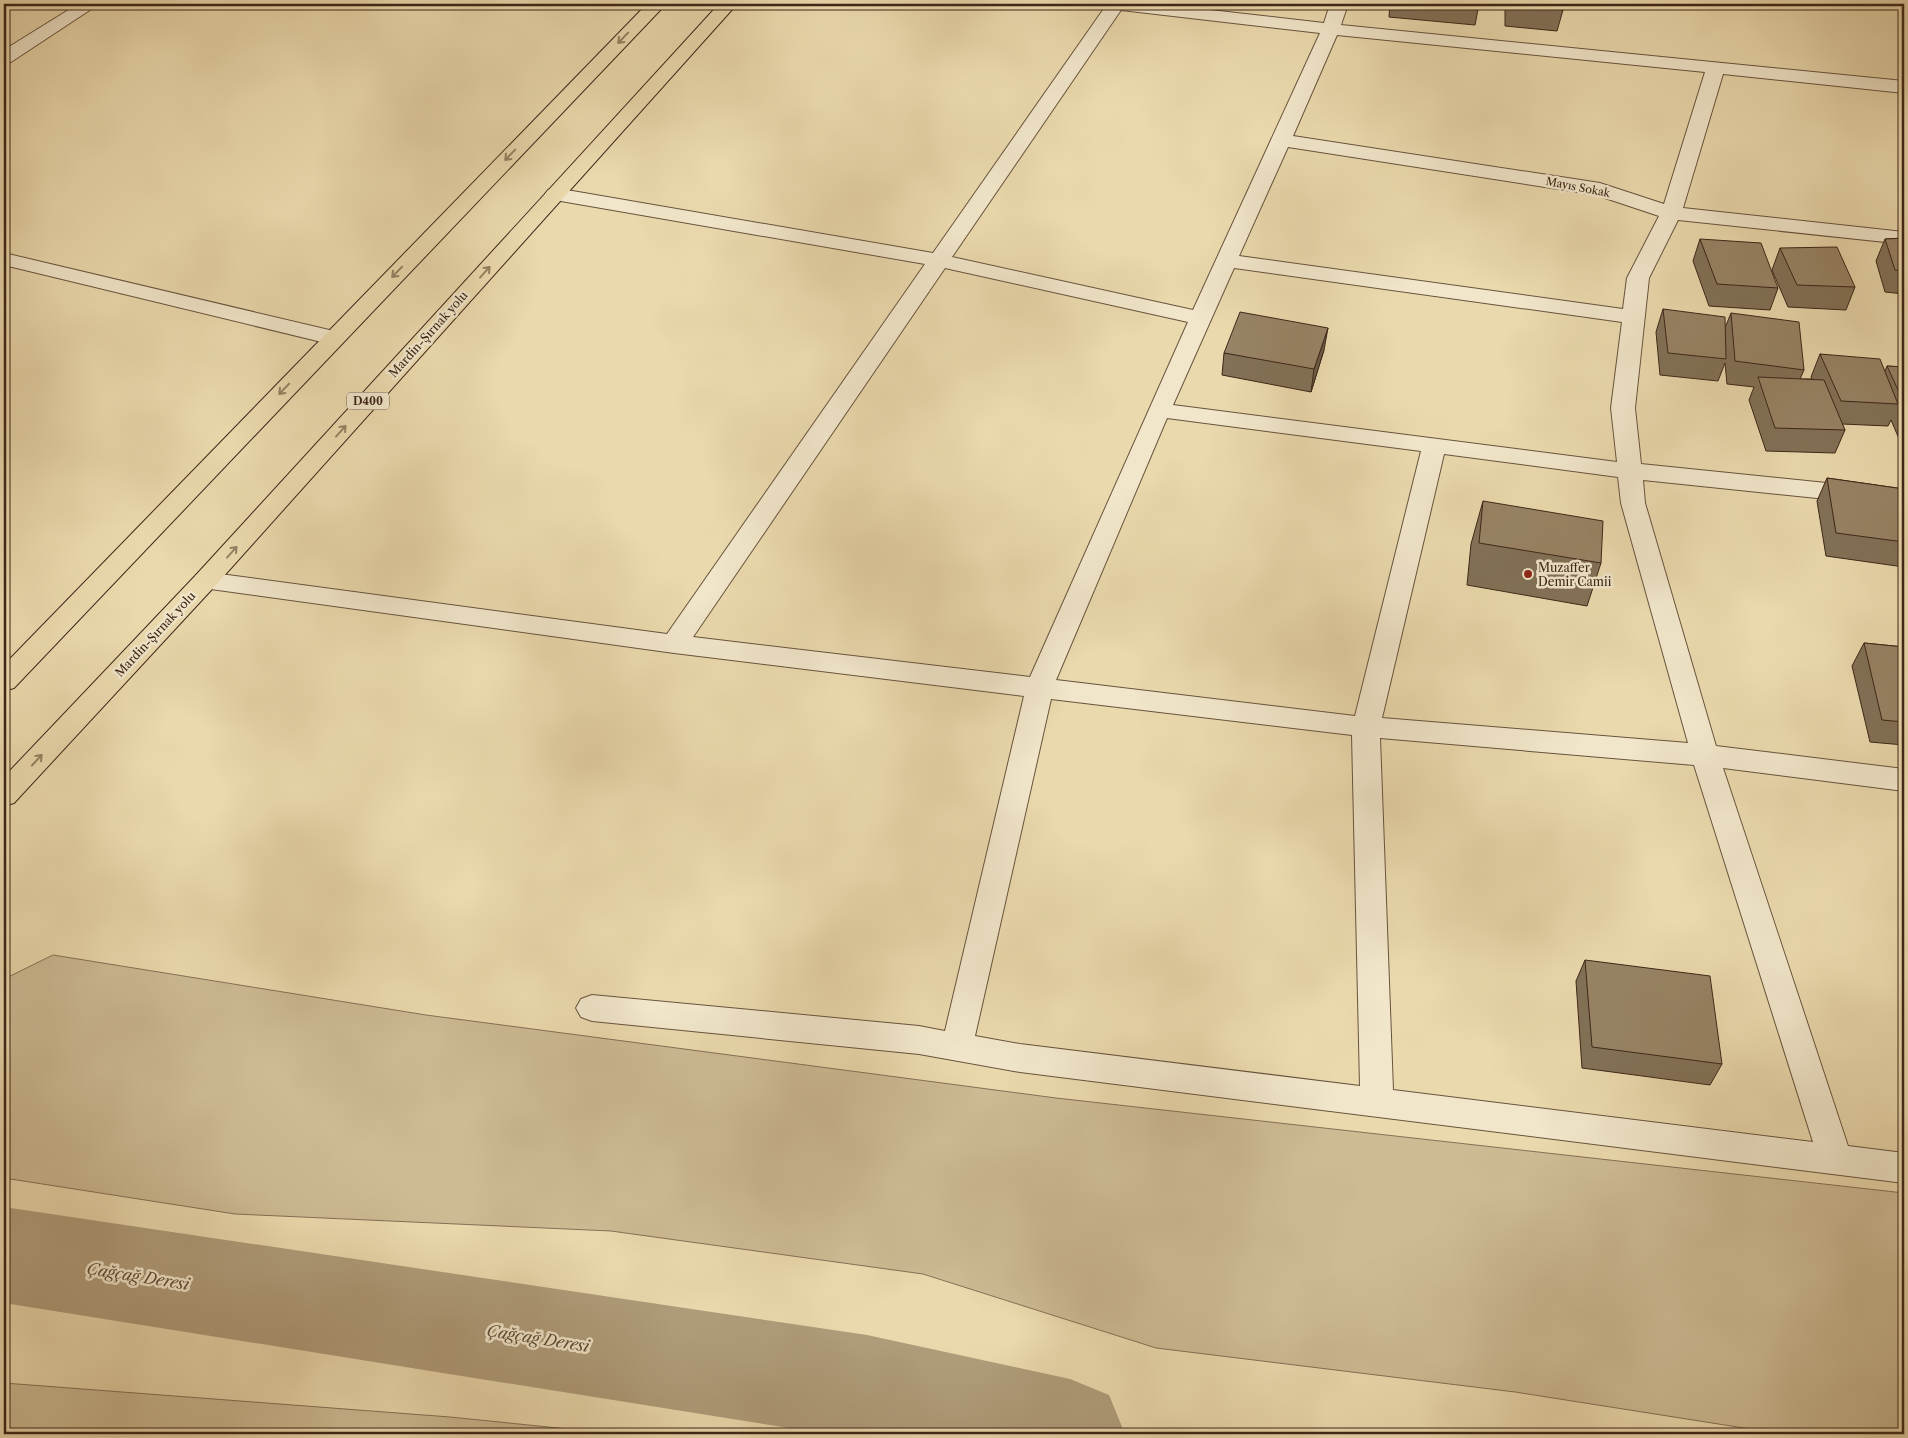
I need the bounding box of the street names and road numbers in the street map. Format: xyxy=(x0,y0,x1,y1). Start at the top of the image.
street label: Mayıs Sokak xyxy=(1545,174,1612,200)
street label: Mardin-Şırnak yolu xyxy=(385,287,471,380)
road number: D400 xyxy=(347,392,389,410)
street label: Mardin-Şırnak yolu xyxy=(112,588,199,680)

